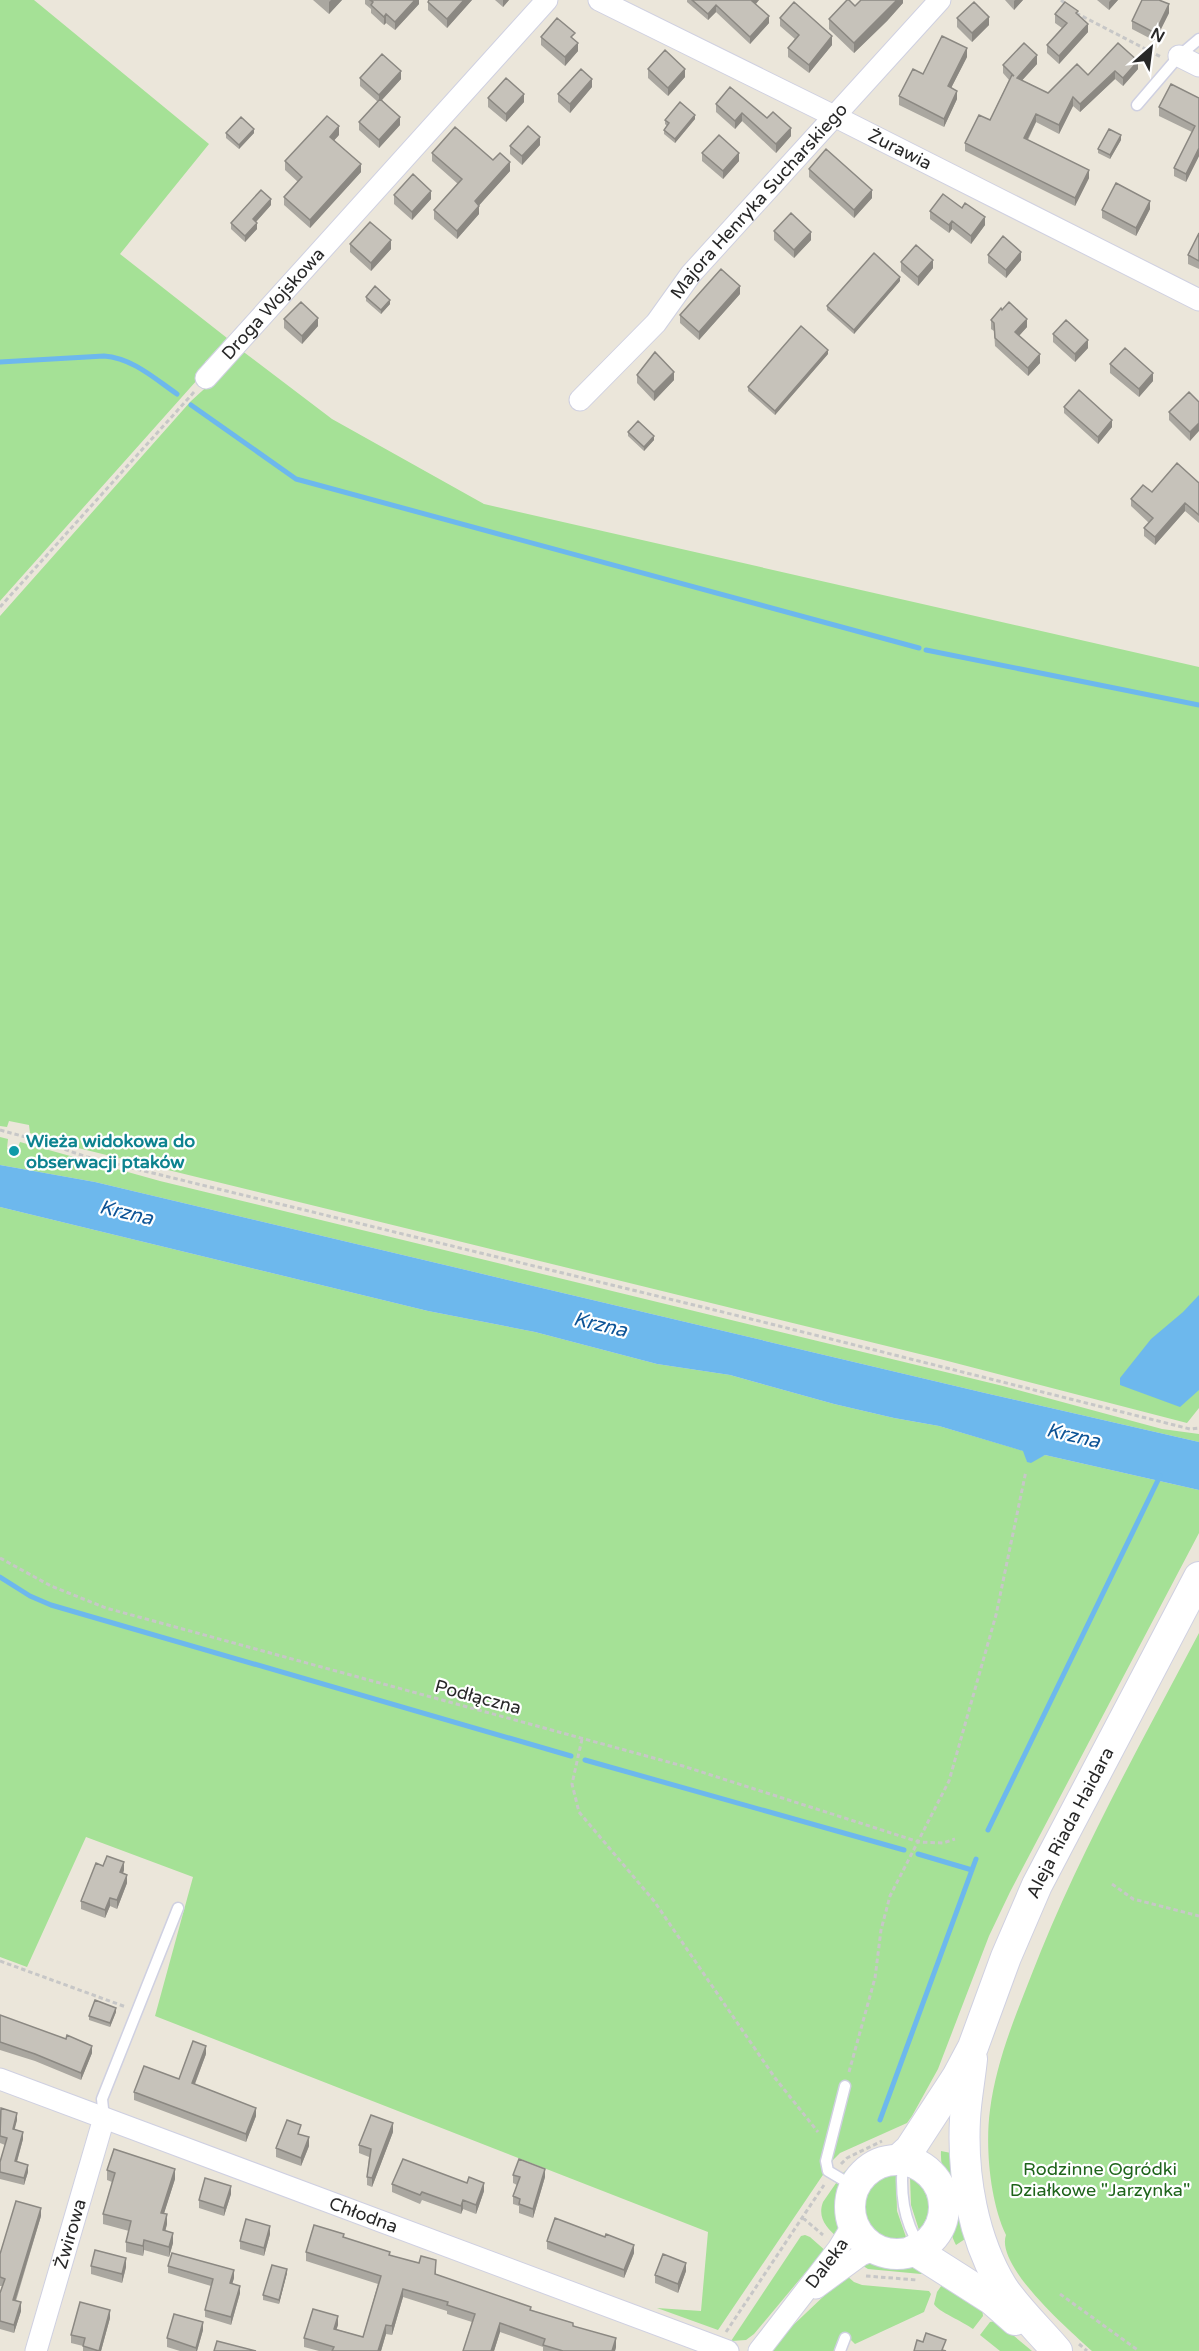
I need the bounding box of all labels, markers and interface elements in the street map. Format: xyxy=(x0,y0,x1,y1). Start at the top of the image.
north arrow xyxy=(1121,18,1181,78)
text: N xyxy=(1147,24,1168,47)
street label: Majora Henryka Sucharskiego xyxy=(666,98,852,303)
street label: Żurawia xyxy=(865,124,935,174)
street label: Droga Wojskowa xyxy=(217,243,329,364)
place label: Wieża widokowa do obserwacji ptaków xyxy=(26,1130,195,1173)
marker: Wieża widokowa do obserwacji ptaków xyxy=(7,1144,21,1158)
water label: Krzna xyxy=(97,1195,156,1231)
water label: Krzna xyxy=(571,1307,630,1343)
water label: Krzna xyxy=(1044,1418,1103,1454)
street label: Podłączna xyxy=(432,1675,524,1719)
street label: Aleja Riada Haidara xyxy=(1022,1743,1119,1902)
park label: Rodzinne Ogródki Działkowe "Jarzynka" xyxy=(1010,2158,1190,2201)
street label: Chłodna xyxy=(326,2192,401,2238)
street label: Żwirowa xyxy=(50,2196,91,2272)
street label: Daleka xyxy=(801,2234,853,2293)

